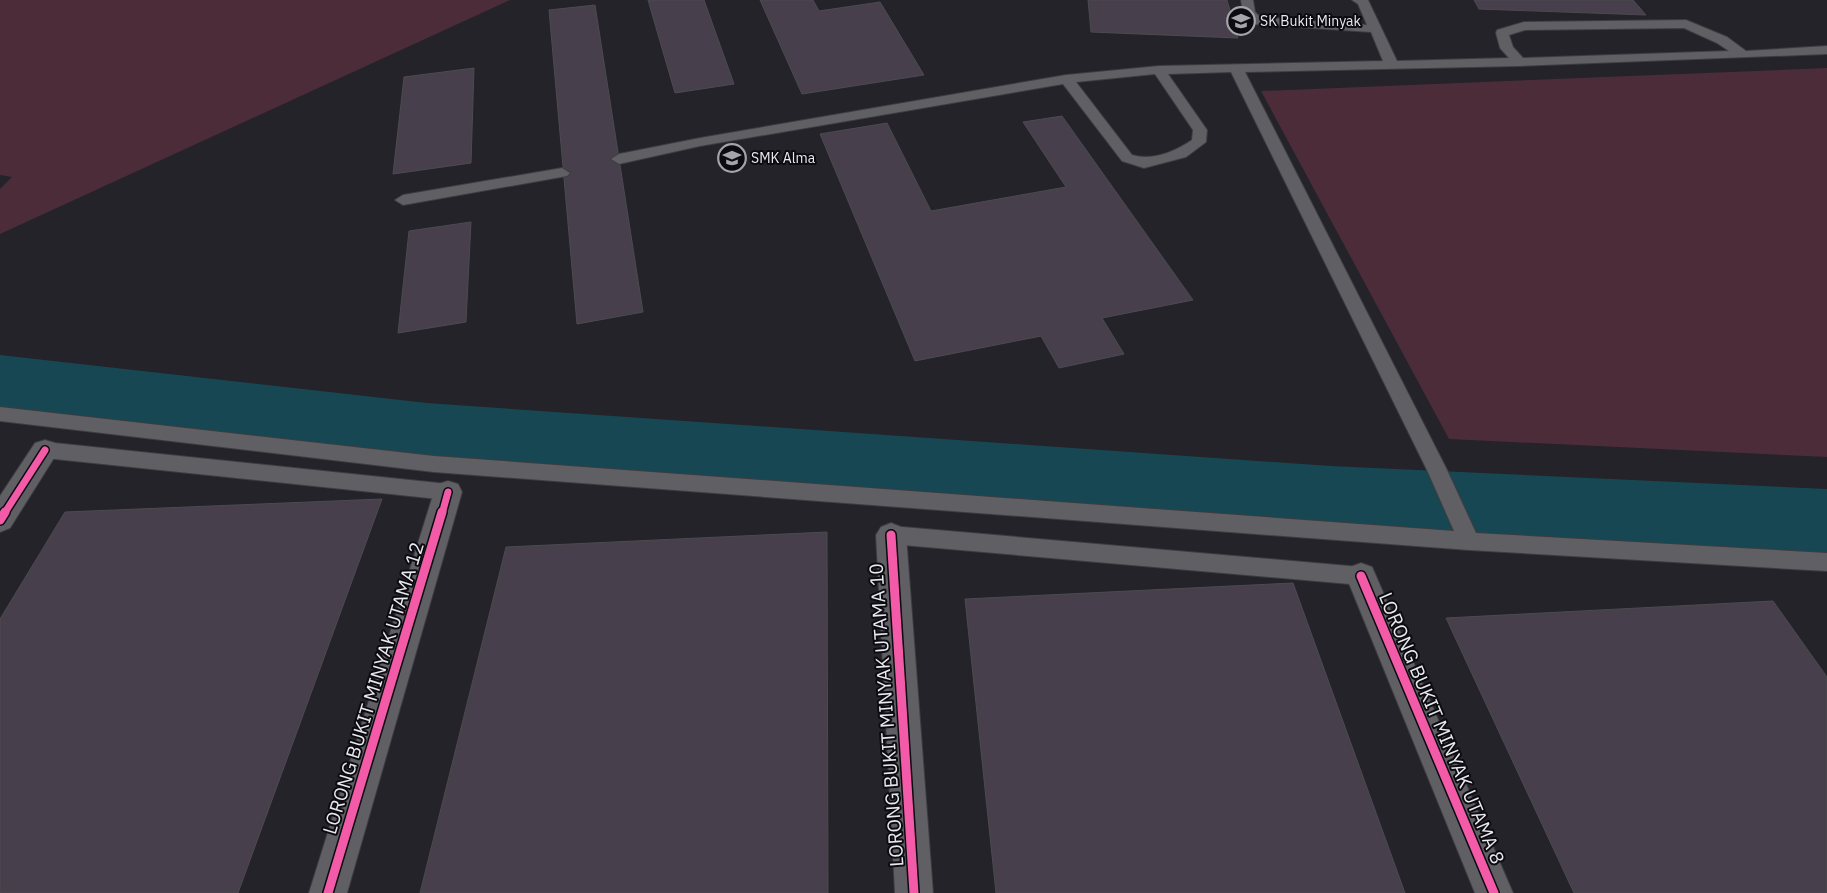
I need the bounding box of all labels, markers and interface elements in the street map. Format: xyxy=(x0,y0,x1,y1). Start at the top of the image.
school or university icon: SK Bukit Minyak xyxy=(1226,6,1256,36)
place label: SK Bukit Minyak xyxy=(1260,12,1361,30)
school or university icon: SMK Alma xyxy=(717,143,747,173)
place label: SMK Alma xyxy=(751,149,816,167)
street label: LORONG BUKIT MINYAK UTAMA 12 xyxy=(317,539,429,837)
street label: LORONG BUKIT MINYAK UTAMA 10 xyxy=(863,562,909,868)
street label: LORONG BUKIT MINYAK UTAMA 8 xyxy=(1374,589,1510,867)

